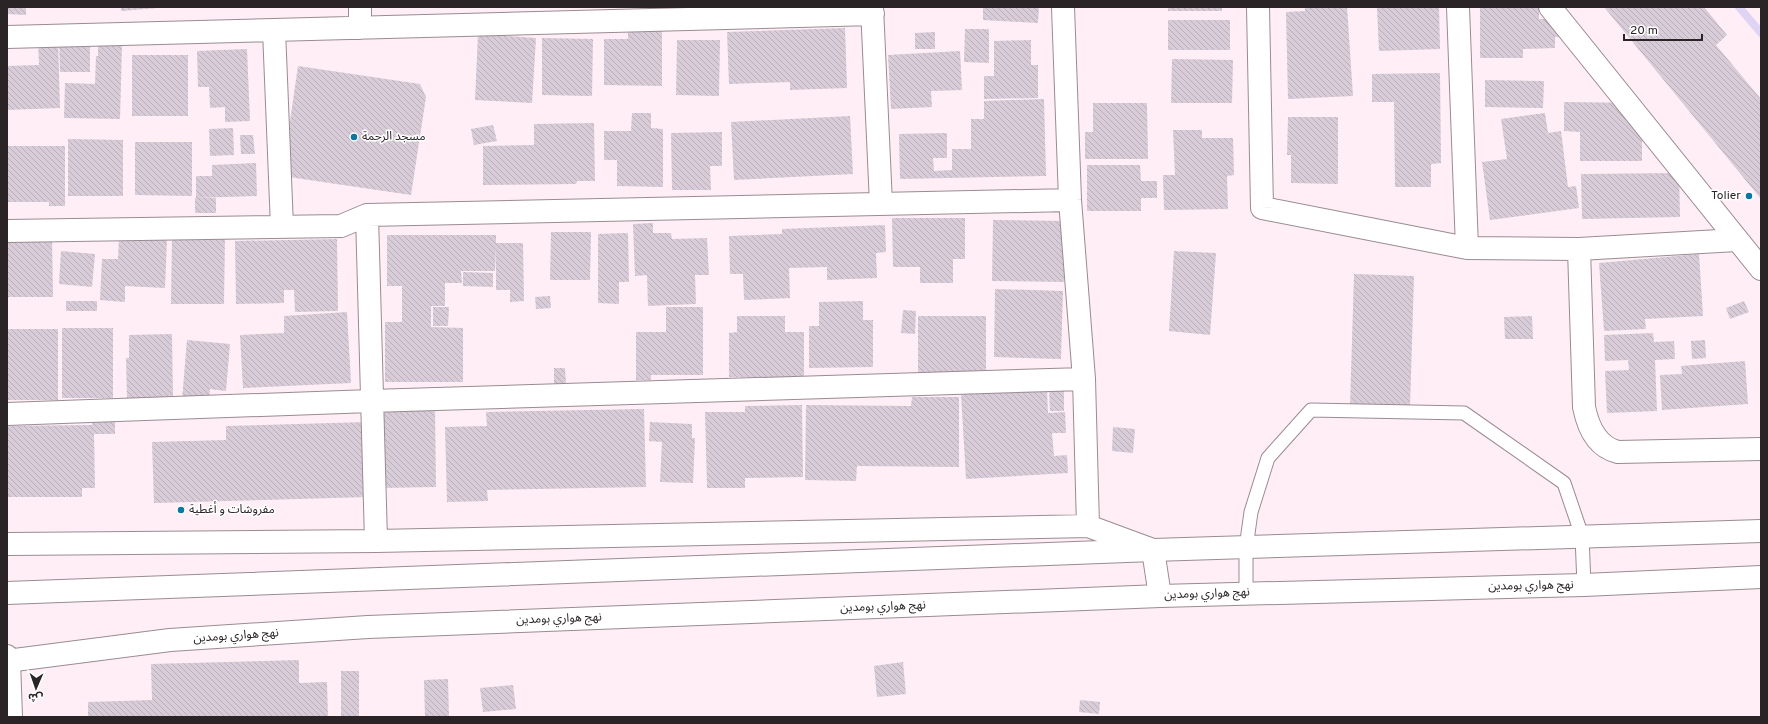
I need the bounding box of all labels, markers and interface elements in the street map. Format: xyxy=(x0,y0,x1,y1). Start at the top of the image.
scale bar xyxy=(1624,16,1702,42)
text: 20 m xyxy=(1630,23,1658,39)
place label: مسجد الرحمة xyxy=(362,129,425,145)
marker: مسجد الرحمة xyxy=(349,132,359,142)
place label: Tolier xyxy=(1711,188,1741,204)
marker: Tolier xyxy=(1744,191,1754,201)
place label: مفروشات و أغطية xyxy=(189,501,275,518)
marker: مفروشات و أغطية xyxy=(176,505,186,515)
street label: نهج هواري بومدين xyxy=(1488,577,1574,596)
street label: نهج هواري بومدين xyxy=(1164,585,1250,604)
street label: نهج هواري بومدين xyxy=(840,598,926,617)
street label: نهج هواري بومدين xyxy=(516,610,602,629)
street label: نهج هواري بومدين xyxy=(193,625,279,648)
north arrow xyxy=(16,668,56,708)
text: ش xyxy=(28,690,43,704)

